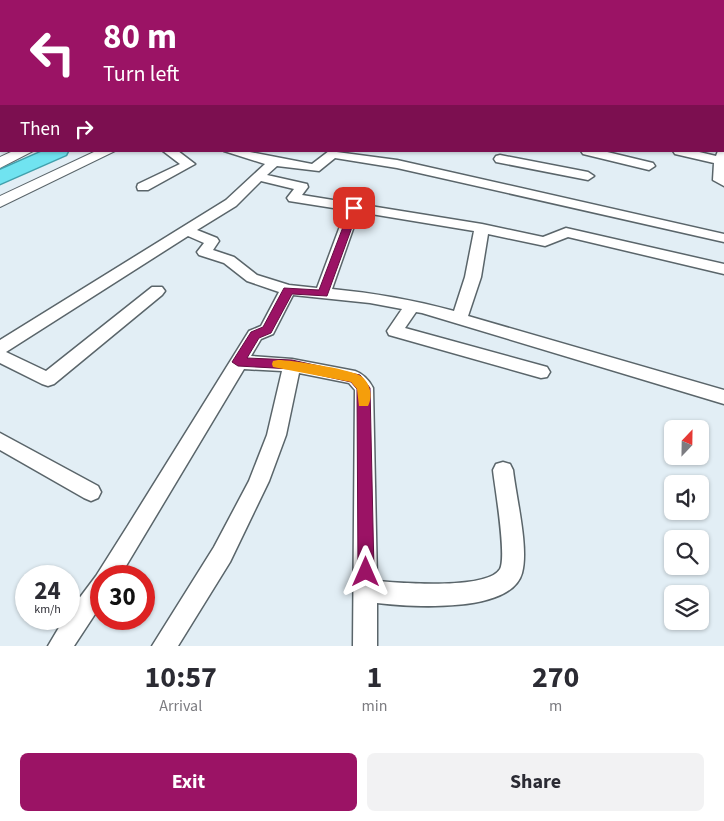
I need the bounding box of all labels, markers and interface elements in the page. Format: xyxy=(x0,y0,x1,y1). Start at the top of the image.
text: 80 m xyxy=(103,12,177,62)
icon: left xyxy=(20,20,85,85)
text: Turn left xyxy=(103,58,179,90)
icon: right xyxy=(70,115,98,143)
text: Then xyxy=(20,116,60,143)
pin xyxy=(333,187,375,229)
icon: arrive xyxy=(340,194,368,222)
north arrow xyxy=(664,420,709,465)
map controls xyxy=(664,420,709,630)
button: sound xyxy=(664,475,709,520)
button: search xyxy=(664,530,709,575)
position arrow xyxy=(339,545,391,597)
speed limit sign: 30 xyxy=(90,565,155,630)
text: 24 xyxy=(34,573,61,609)
button: layers xyxy=(664,585,709,630)
text: km/h xyxy=(34,601,61,618)
text: 10:57 xyxy=(145,656,217,699)
text: 1 xyxy=(366,656,382,699)
text: 270 xyxy=(532,656,579,699)
text: Arrival xyxy=(159,695,202,717)
text: min xyxy=(361,695,387,717)
text: m xyxy=(549,695,562,717)
button: Exit xyxy=(20,753,357,811)
button: Share xyxy=(367,753,704,811)

